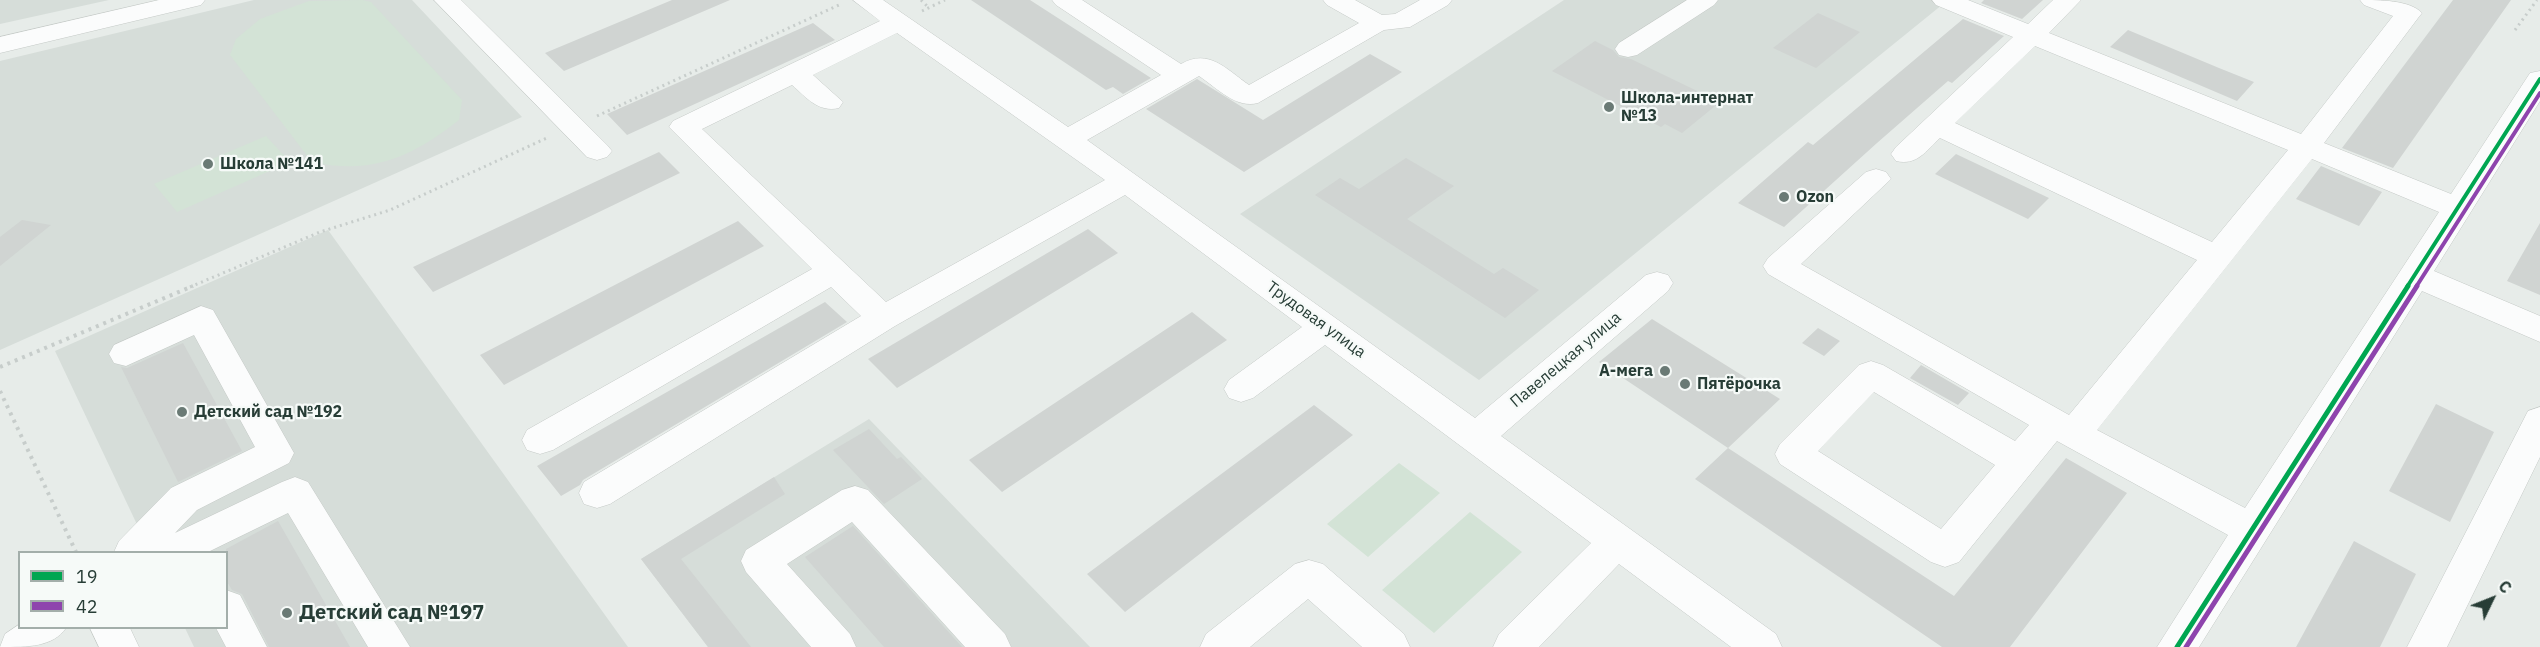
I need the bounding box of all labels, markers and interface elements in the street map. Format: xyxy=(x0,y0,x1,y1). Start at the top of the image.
place label: Школа-интернат №13 xyxy=(1621,88,1753,126)
marker: Школа-интернат №13 xyxy=(1602,100,1616,114)
place label: Школа №141 xyxy=(220,154,323,174)
marker: Школа №141 xyxy=(201,157,215,171)
place label: Ozon xyxy=(1796,187,1834,207)
marker: Ozon xyxy=(1777,190,1791,204)
street label: Трудовая улица xyxy=(1263,278,1369,362)
street label: Павелецкая улица xyxy=(1507,308,1625,412)
place label: А-мега xyxy=(1599,361,1653,381)
marker: А-мега xyxy=(1658,364,1672,378)
place label: Пятёрочка xyxy=(1697,374,1781,394)
marker: Пятёрочка xyxy=(1678,377,1692,391)
place label: Детский сад №192 xyxy=(194,402,342,422)
marker: Детский сад №192 xyxy=(175,405,189,419)
legend xyxy=(18,551,228,629)
text: 19 xyxy=(76,565,98,588)
north arrow xyxy=(2462,569,2522,629)
text: С xyxy=(2494,576,2516,597)
text: 42 xyxy=(76,595,98,618)
place label: Детский сад №197 xyxy=(299,601,484,625)
marker: Детский сад №197 xyxy=(280,606,294,620)

